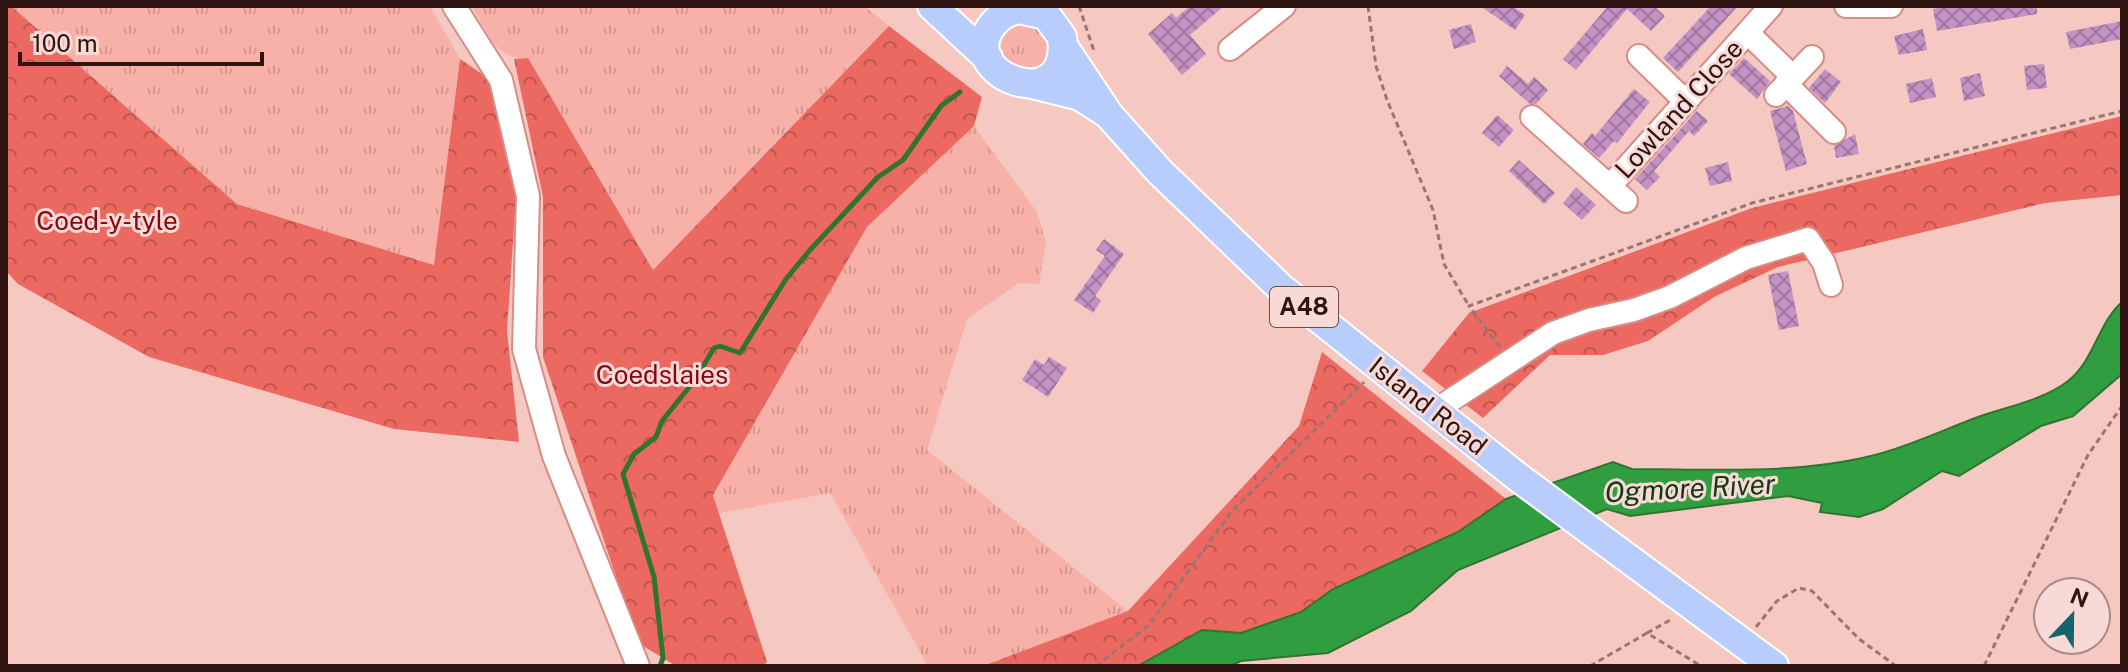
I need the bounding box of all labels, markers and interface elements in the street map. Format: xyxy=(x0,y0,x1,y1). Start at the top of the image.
scale bar xyxy=(20,16,262,66)
text: 100 m xyxy=(32,29,98,57)
street label: Lowland Close xyxy=(1608,33,1749,184)
park label: Coed-y-tyle xyxy=(36,205,178,236)
road number: A48 xyxy=(1270,287,1338,327)
street label: Island Road xyxy=(1363,350,1493,461)
park label: Coedslaies xyxy=(596,359,728,390)
water label: Ogmore River xyxy=(1604,467,1777,508)
north arrow xyxy=(2032,576,2112,656)
text: N xyxy=(2067,582,2092,613)

